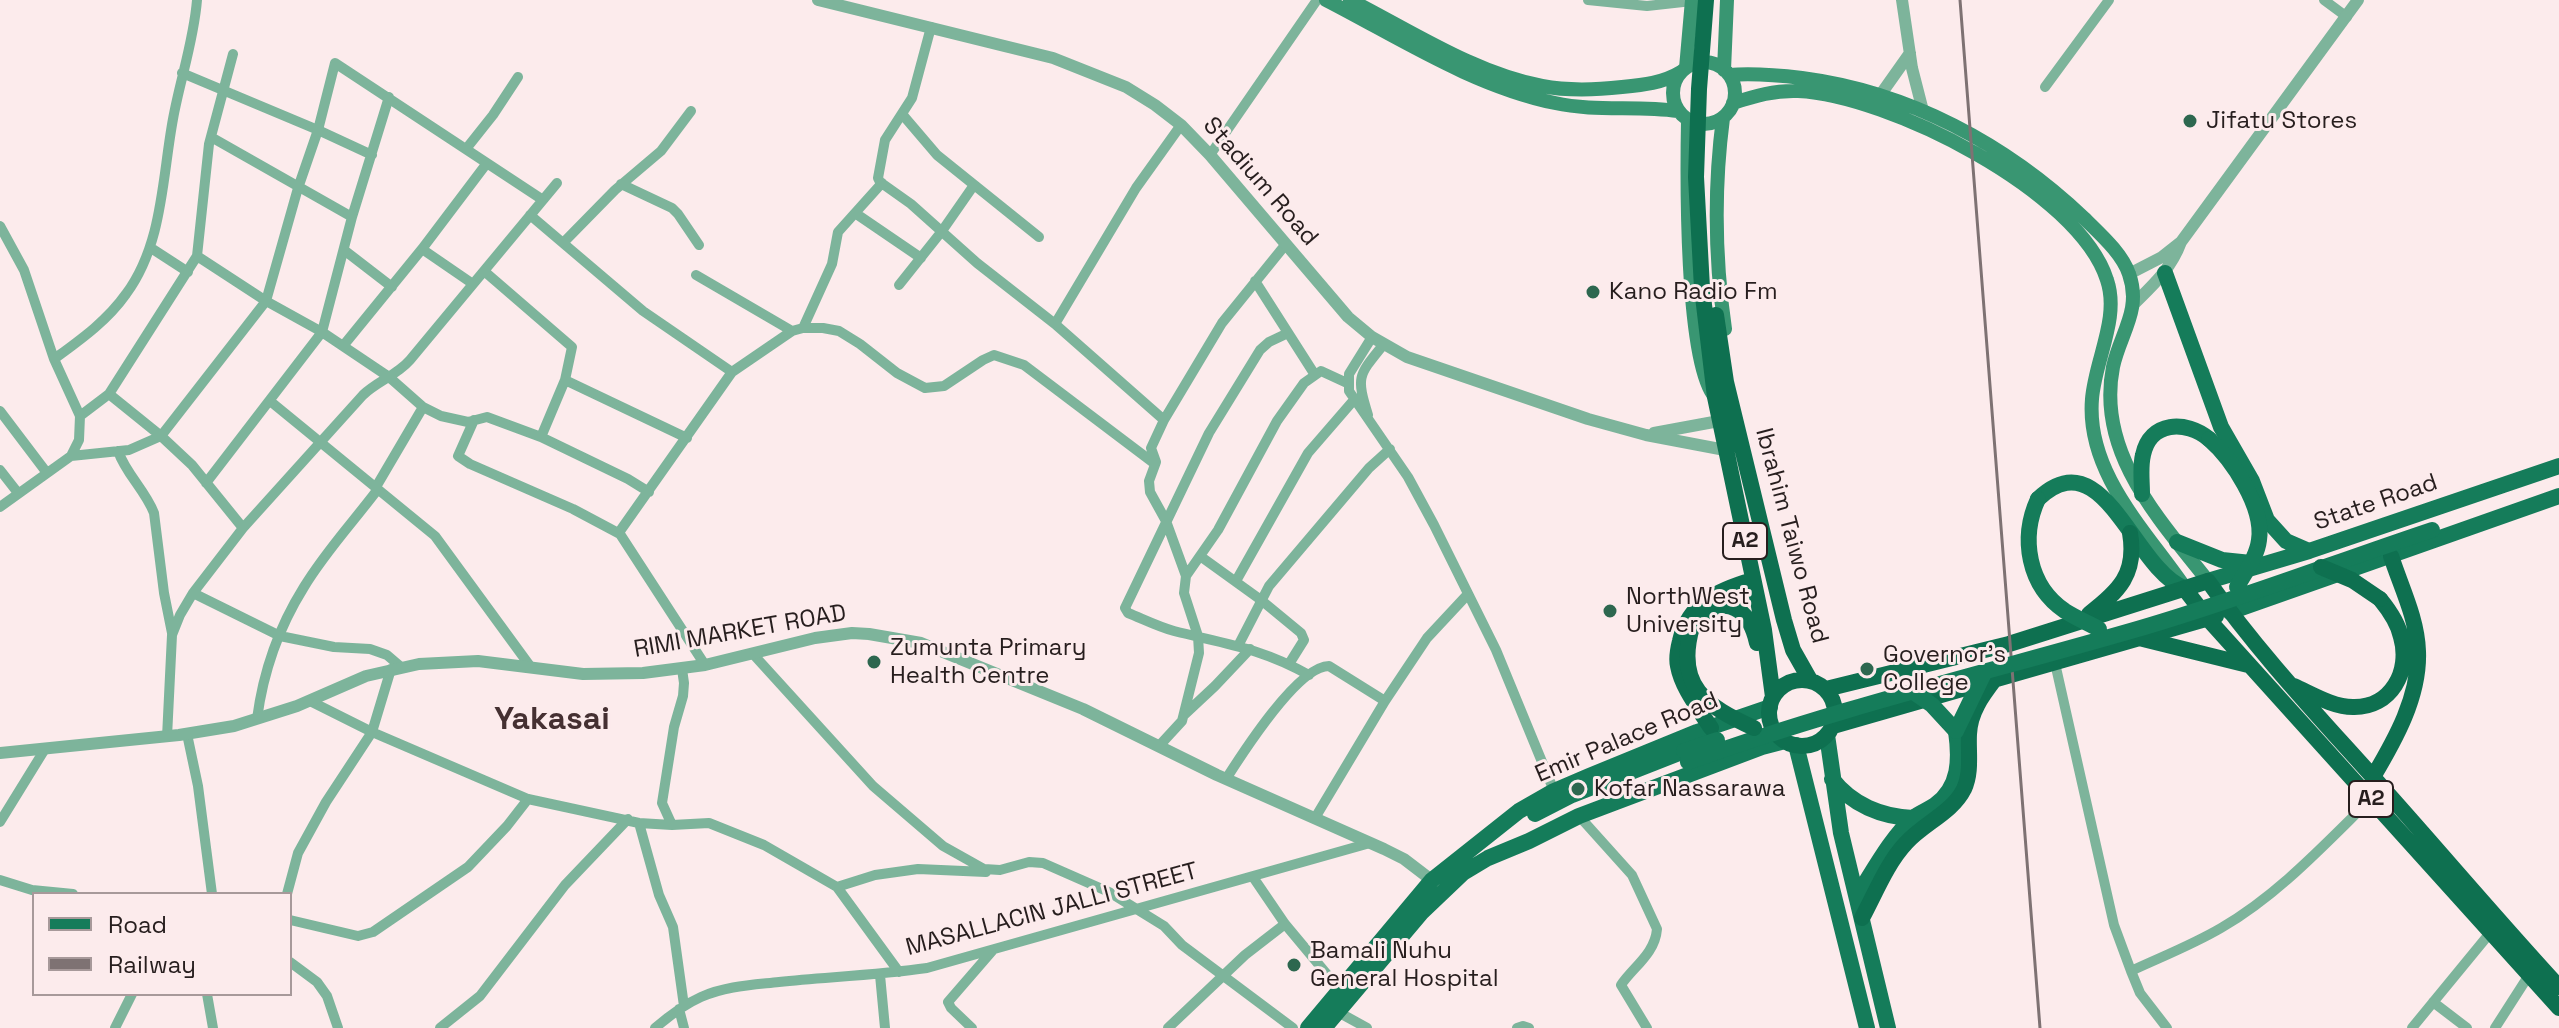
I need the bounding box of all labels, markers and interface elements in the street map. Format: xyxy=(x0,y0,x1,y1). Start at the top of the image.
place label: Jifatu Stores xyxy=(2206,107,2357,135)
street label: Stadium Road xyxy=(1196,112,1324,252)
marker: Jifatu Stores xyxy=(2181,112,2199,130)
place label: Kano Radio Fm xyxy=(1609,278,1778,306)
marker: Kano Radio Fm xyxy=(1584,283,1602,301)
street label: Ibrahim Taiwo Road xyxy=(1748,425,1834,647)
street label: State Road xyxy=(2311,468,2441,538)
road number: A2 xyxy=(1723,523,1767,559)
place label: NorthWest University xyxy=(1626,583,1750,639)
street label: RIMI MARKET ROAD xyxy=(632,599,848,665)
marker: NorthWest University xyxy=(1601,602,1619,620)
place label: Zumunta Primary Health Centre xyxy=(890,634,1086,690)
place label: Governor's College xyxy=(1883,641,2006,697)
marker: Zumunta Primary Health Centre xyxy=(865,653,883,671)
marker: Governor's College xyxy=(1858,660,1876,678)
street label: Emir Palace Road xyxy=(1531,686,1723,790)
district label: Yakasai xyxy=(494,701,610,739)
place label: Kofar Nassarawa xyxy=(1594,775,1786,803)
marker: Kofar Nassarawa xyxy=(1569,780,1587,798)
road number: A2 xyxy=(2349,781,2393,817)
street label: MASALLACIN JALLI STREET xyxy=(903,857,1201,963)
legend xyxy=(32,892,292,996)
text: Road xyxy=(108,909,167,940)
place label: Bamali Nuhu General Hospital xyxy=(1310,937,1499,993)
text: Railway xyxy=(108,949,196,980)
marker: Bamali Nuhu General Hospital xyxy=(1285,956,1303,974)

